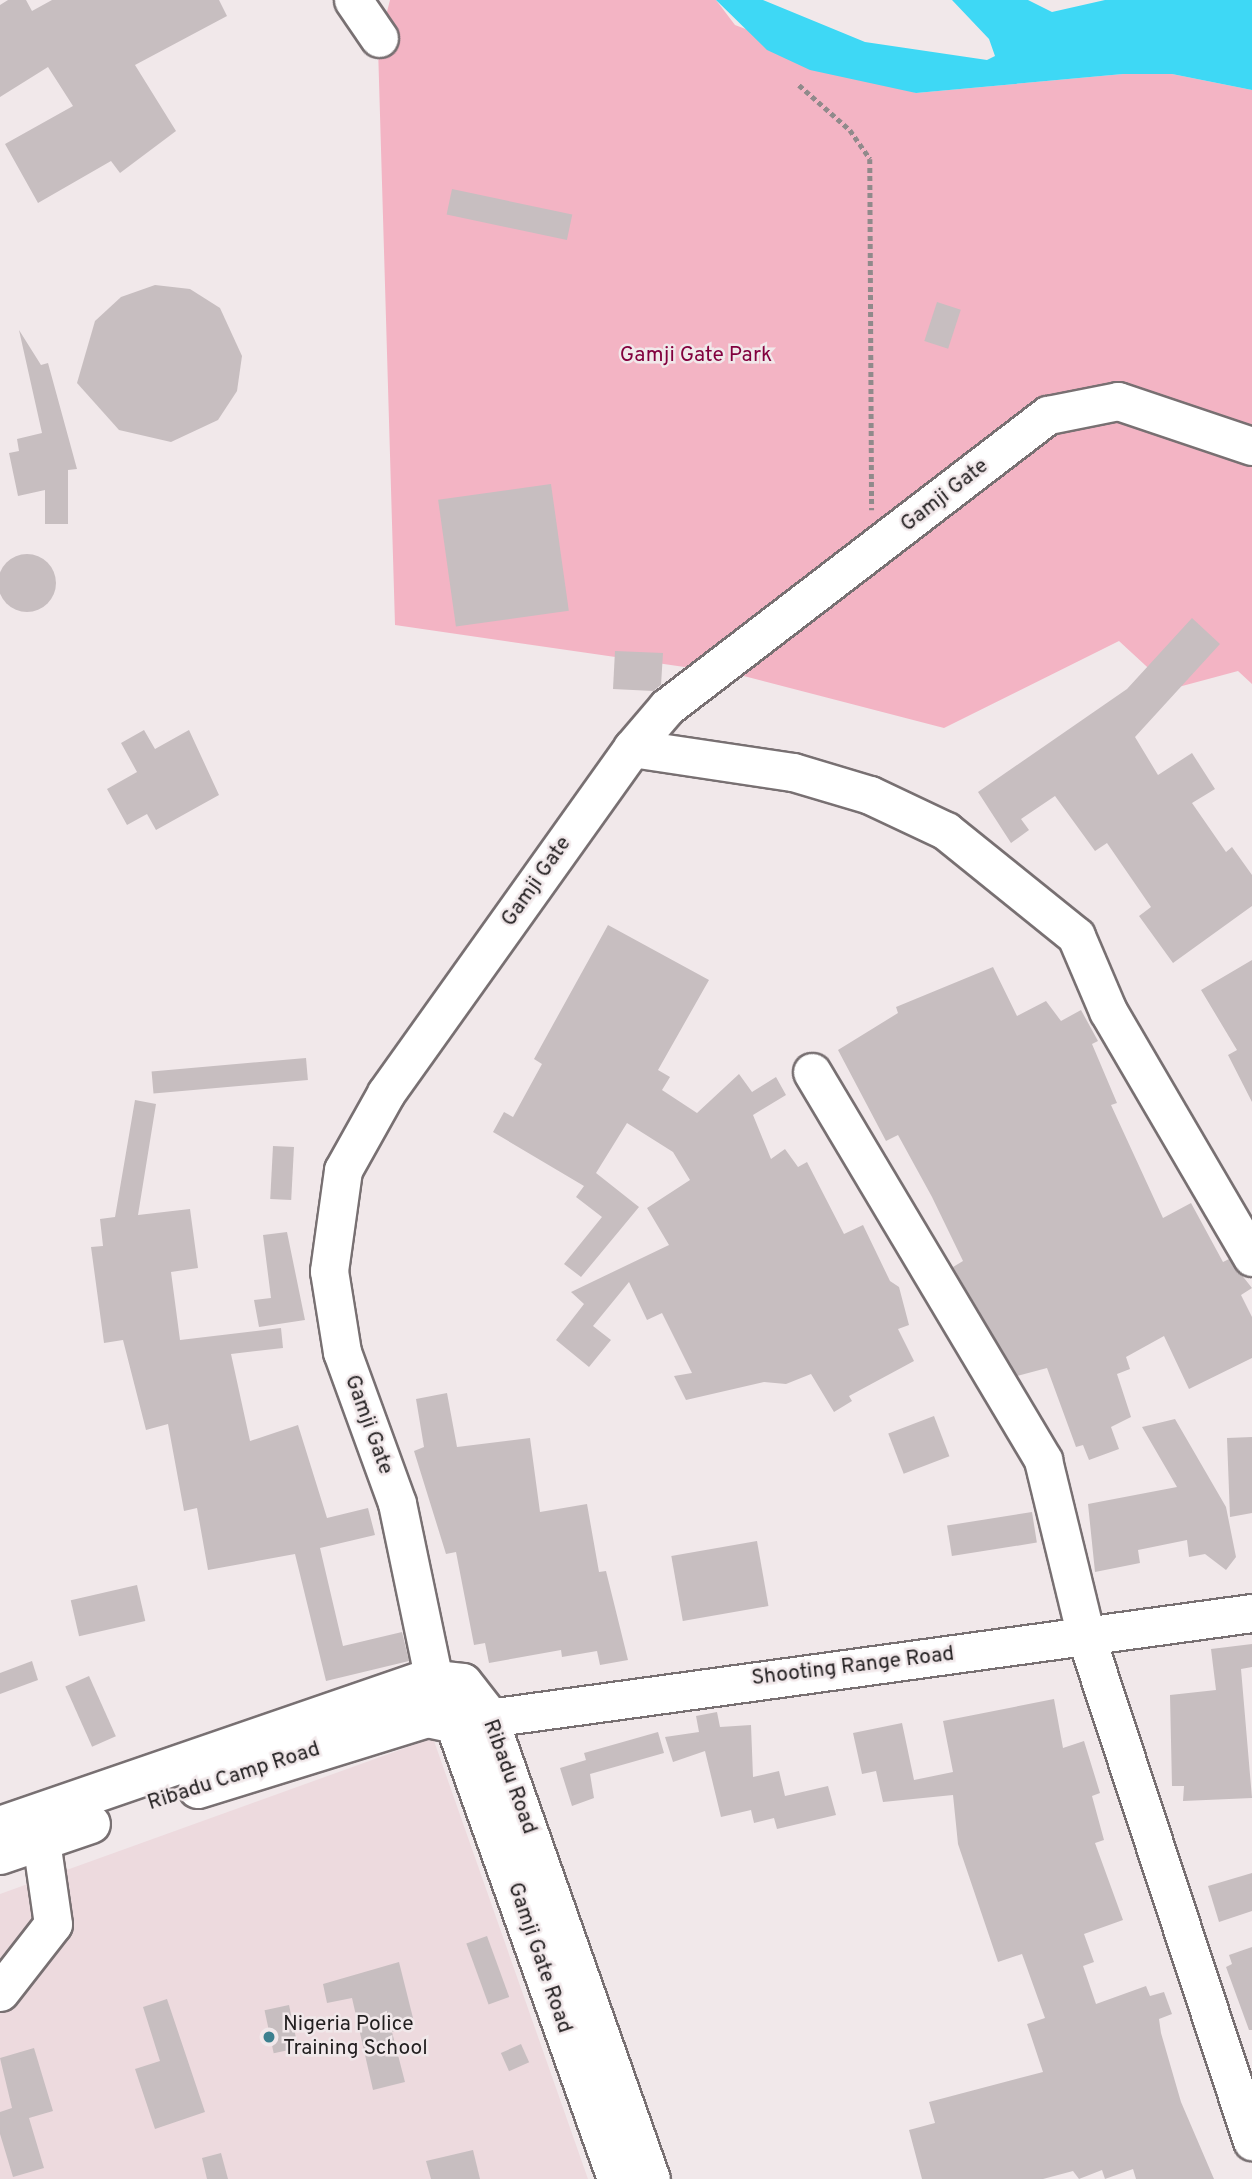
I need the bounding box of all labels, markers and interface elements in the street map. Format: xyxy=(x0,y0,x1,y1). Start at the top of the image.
park label: Gamji Gate Park xyxy=(620,343,772,369)
street label: Gamji Gate xyxy=(896,454,994,538)
street label: Gamji Gate xyxy=(497,832,577,932)
street label: Gamji Gate xyxy=(338,1372,398,1478)
street label: Shooting Range Road xyxy=(750,1642,956,1692)
street label: Ribadu Road xyxy=(477,1716,541,1838)
street label: Ribadu Camp Road xyxy=(145,1737,323,1817)
street label: Gamji Gate Road xyxy=(501,1879,577,2037)
place label: Nigeria Police Training School xyxy=(283,2012,428,2062)
marker: Nigeria Police Training School xyxy=(261,2029,277,2045)

